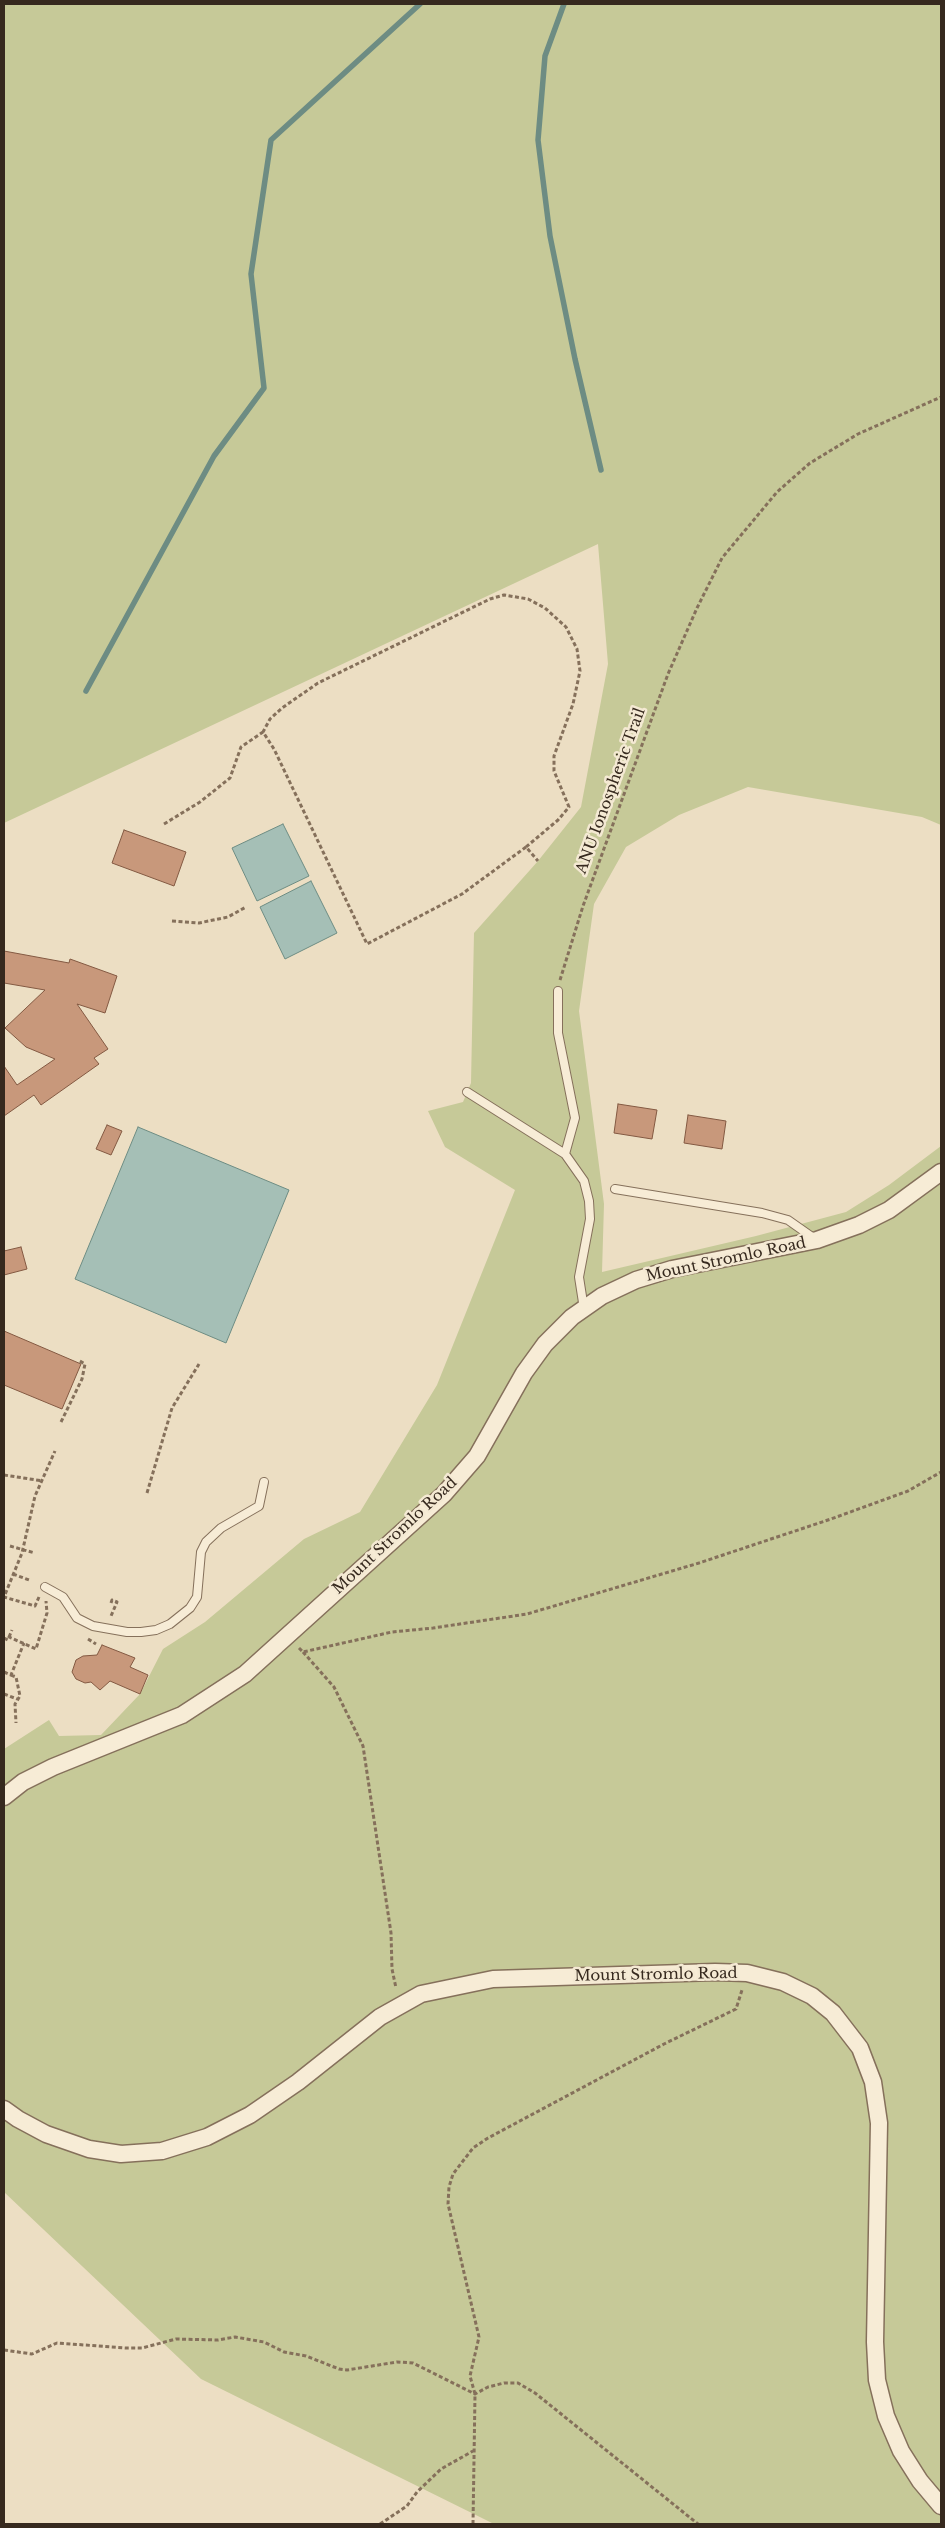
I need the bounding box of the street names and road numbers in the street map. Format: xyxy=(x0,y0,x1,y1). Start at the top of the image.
street label: ANU Ionospheric Trail xyxy=(573,706,649,876)
street label: Mount Stromlo Road xyxy=(644,1234,808,1286)
street label: Mount Stromlo Road xyxy=(329,1474,461,1598)
street label: Mount Stromlo Road xyxy=(574,1965,738,1985)

